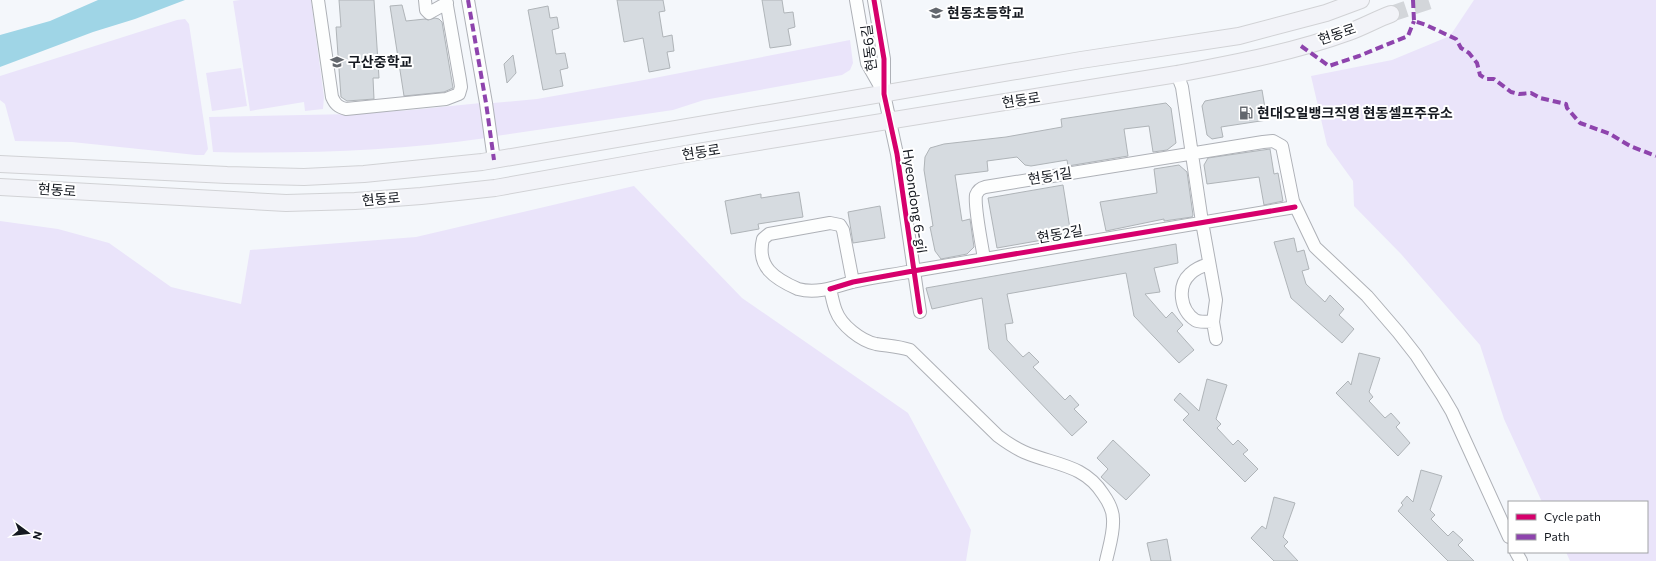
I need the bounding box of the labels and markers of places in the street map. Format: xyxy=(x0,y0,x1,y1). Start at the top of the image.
place label: 현동초등학교 xyxy=(947,4,1024,21)
school or university icon: 현동초등학교 xyxy=(928,5,944,21)
place label: 구산중학교 xyxy=(348,53,413,70)
school or university icon: 구산중학교 xyxy=(329,54,345,70)
place label: 현대오일뱅크직영 현동셀프주유소 xyxy=(1257,104,1453,121)
fuel station icon: 현대오일뱅크직영 현동셀프주유소 xyxy=(1238,105,1254,121)

